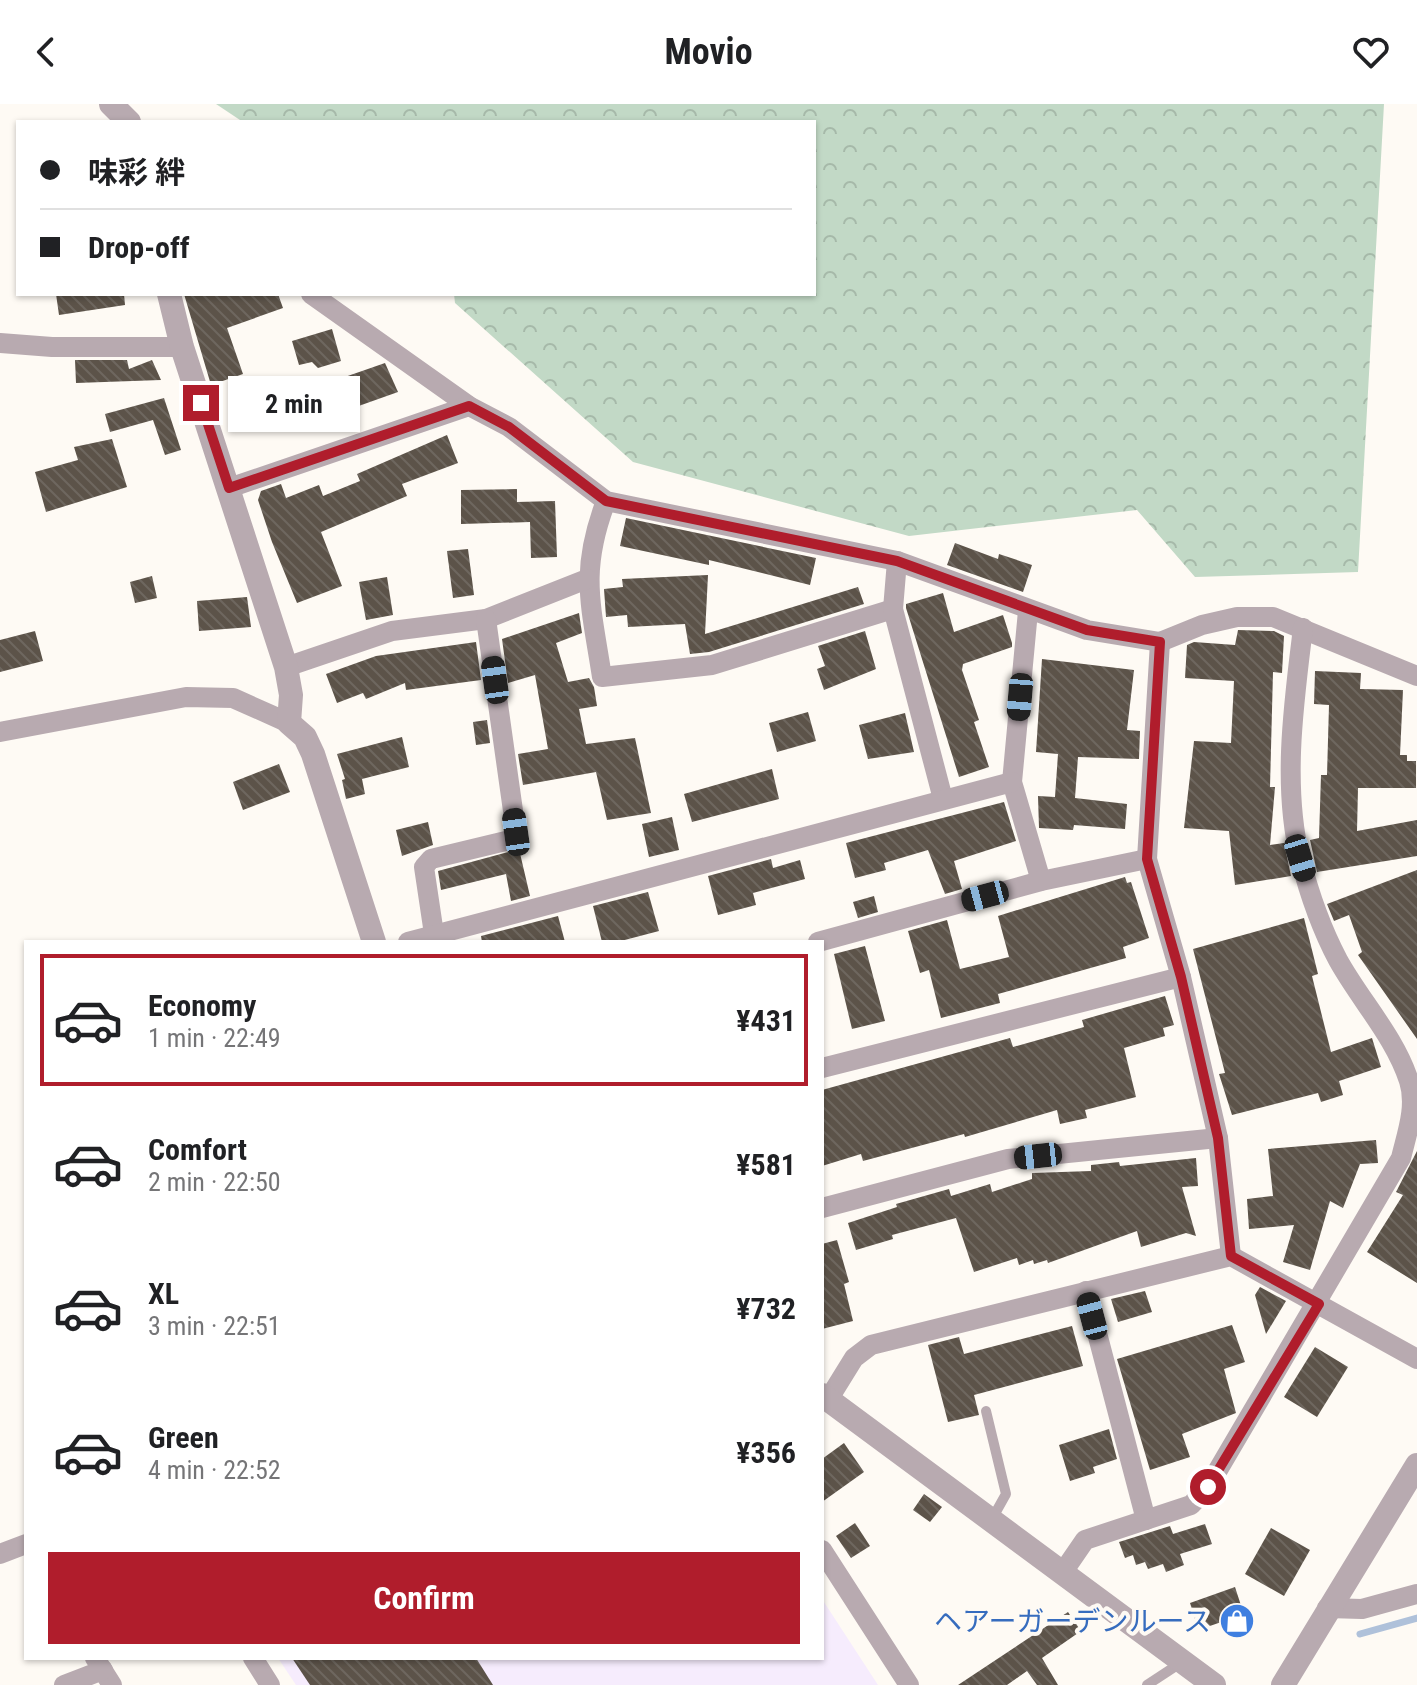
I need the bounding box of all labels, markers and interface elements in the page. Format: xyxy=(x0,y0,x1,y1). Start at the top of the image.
icon: back xyxy=(24,30,68,74)
icon: heart xyxy=(1349,30,1393,74)
text: Movio xyxy=(664,31,753,73)
text: 味彩 絆 xyxy=(88,155,185,190)
text: Drop-off xyxy=(88,230,190,265)
callout: 2 min xyxy=(229,375,361,431)
route end xyxy=(183,385,219,421)
text: 2 min xyxy=(265,389,323,419)
car xyxy=(480,655,510,705)
car xyxy=(1006,672,1034,722)
car xyxy=(501,807,531,857)
car xyxy=(1282,832,1318,884)
car xyxy=(959,878,1011,914)
icon: car xyxy=(52,984,124,1056)
text: Economy xyxy=(148,988,256,1023)
text: ¥431 xyxy=(736,1003,796,1038)
text: 1 min · 22:49 xyxy=(148,1023,281,1053)
icon: car xyxy=(52,1128,124,1200)
text: Comfort xyxy=(148,1132,247,1167)
car xyxy=(1013,1142,1063,1170)
text: ¥581 xyxy=(736,1147,796,1182)
text: 2 min · 22:50 xyxy=(148,1167,281,1197)
icon: car xyxy=(52,1272,124,1344)
text: XL xyxy=(148,1276,179,1311)
car xyxy=(1074,1290,1110,1342)
text: ¥732 xyxy=(736,1291,796,1326)
text: 3 min · 22:51 xyxy=(148,1311,281,1341)
icon: car xyxy=(52,1416,124,1488)
text: Green xyxy=(148,1420,219,1455)
text: ¥356 xyxy=(736,1435,796,1470)
text: 4 min · 22:52 xyxy=(148,1455,281,1485)
route start xyxy=(1190,1469,1226,1505)
button: Confirm xyxy=(48,1552,800,1644)
shop icon: ヘアーガーデンルース xyxy=(1218,1602,1256,1640)
place label: ヘアーガーデンルース xyxy=(934,1605,1211,1638)

